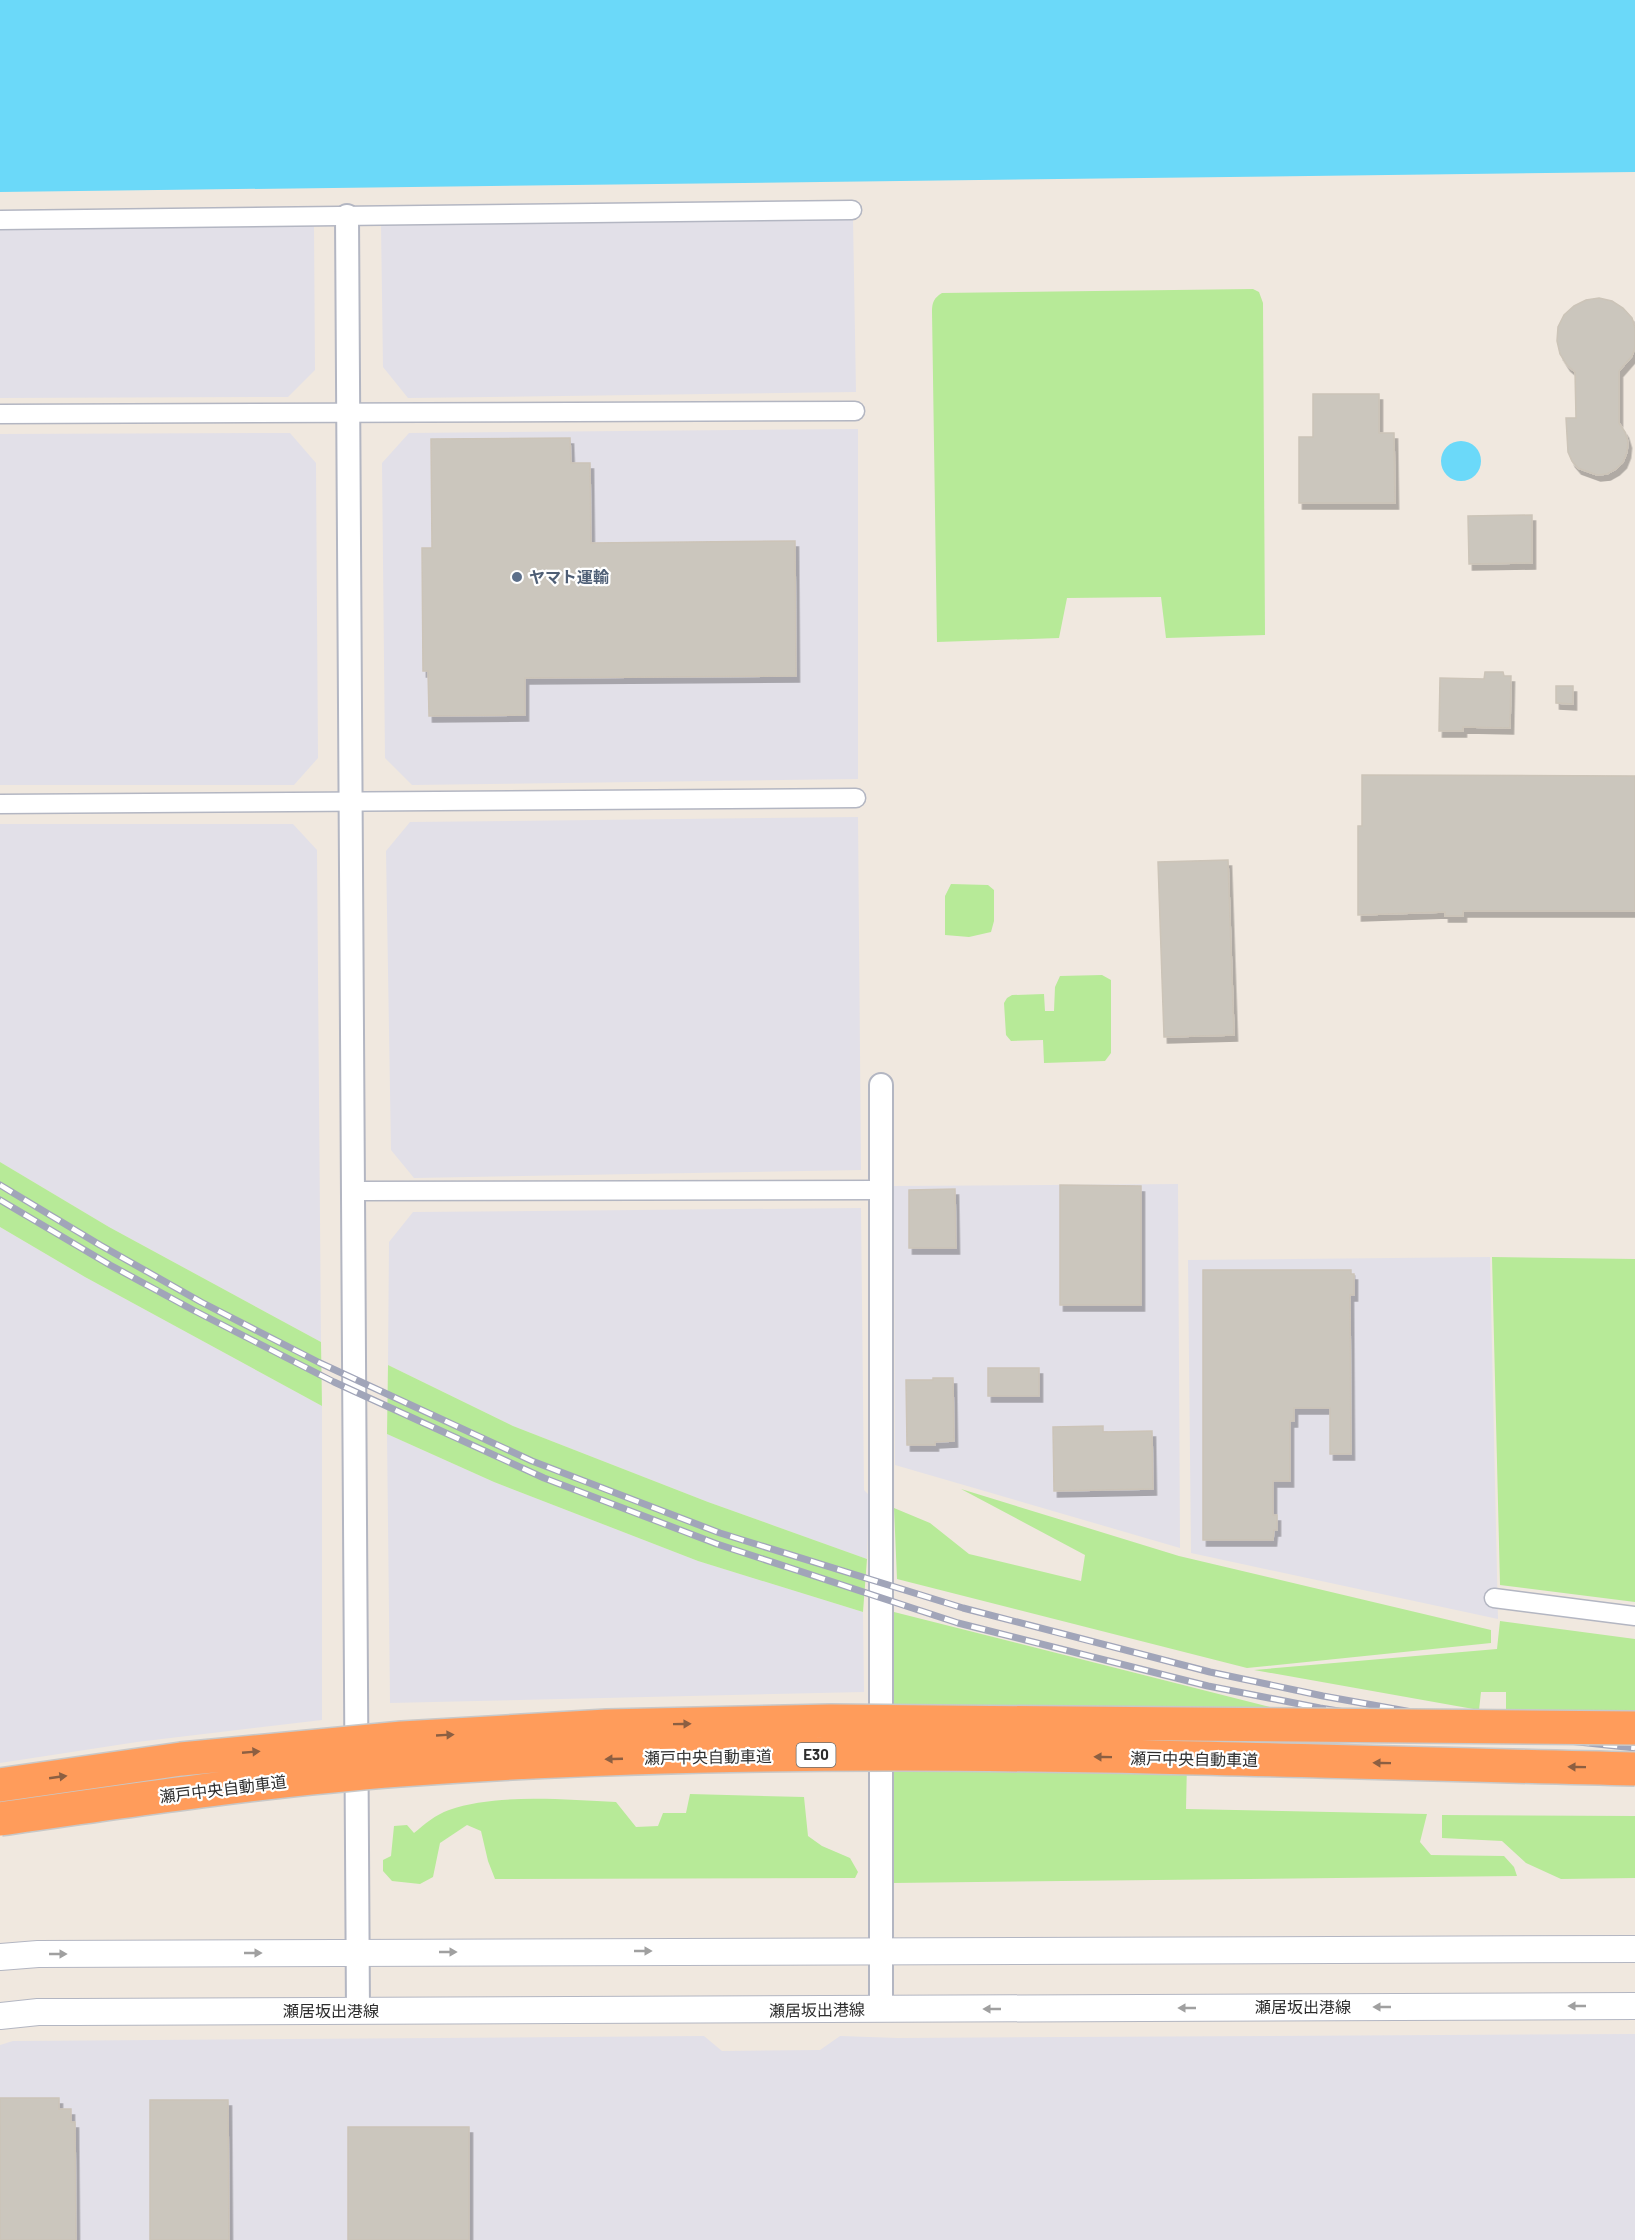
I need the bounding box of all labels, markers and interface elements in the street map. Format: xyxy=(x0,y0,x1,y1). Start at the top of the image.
place label: ヤマト運輸 xyxy=(529,567,609,586)
marker: ヤマト運輸 xyxy=(510,570,524,584)
one-way arrow xyxy=(673,1719,692,1729)
one-way arrow xyxy=(436,1731,455,1740)
road number: E30 xyxy=(796,1743,836,1767)
street label: 瀬戸中央自動車道 xyxy=(644,1746,772,1767)
one-way arrow xyxy=(242,1747,261,1757)
street label: 瀬戸中央自動車道 xyxy=(1130,1748,1258,1769)
one-way arrow xyxy=(1093,1752,1112,1762)
one-way arrow xyxy=(604,1754,623,1764)
one-way arrow xyxy=(1372,1758,1391,1768)
one-way arrow xyxy=(1567,1763,1586,1772)
street label: 瀬戸中央自動車道 xyxy=(158,1771,288,1806)
one-way arrow xyxy=(48,1772,67,1781)
one-way arrow xyxy=(634,1946,653,1956)
one-way arrow xyxy=(439,1947,458,1957)
one-way arrow xyxy=(244,1948,263,1957)
one-way arrow xyxy=(49,1949,68,1959)
street label: 瀬居坂出港線 xyxy=(1255,1997,1351,2016)
street label: 瀬居坂出港線 xyxy=(769,1999,865,2020)
street label: 瀬居坂出港線 xyxy=(283,2001,379,2020)
one-way arrow xyxy=(1567,2001,1586,2011)
one-way arrow xyxy=(1372,2002,1391,2012)
one-way arrow xyxy=(1177,2003,1196,2013)
one-way arrow xyxy=(982,2004,1001,2014)

